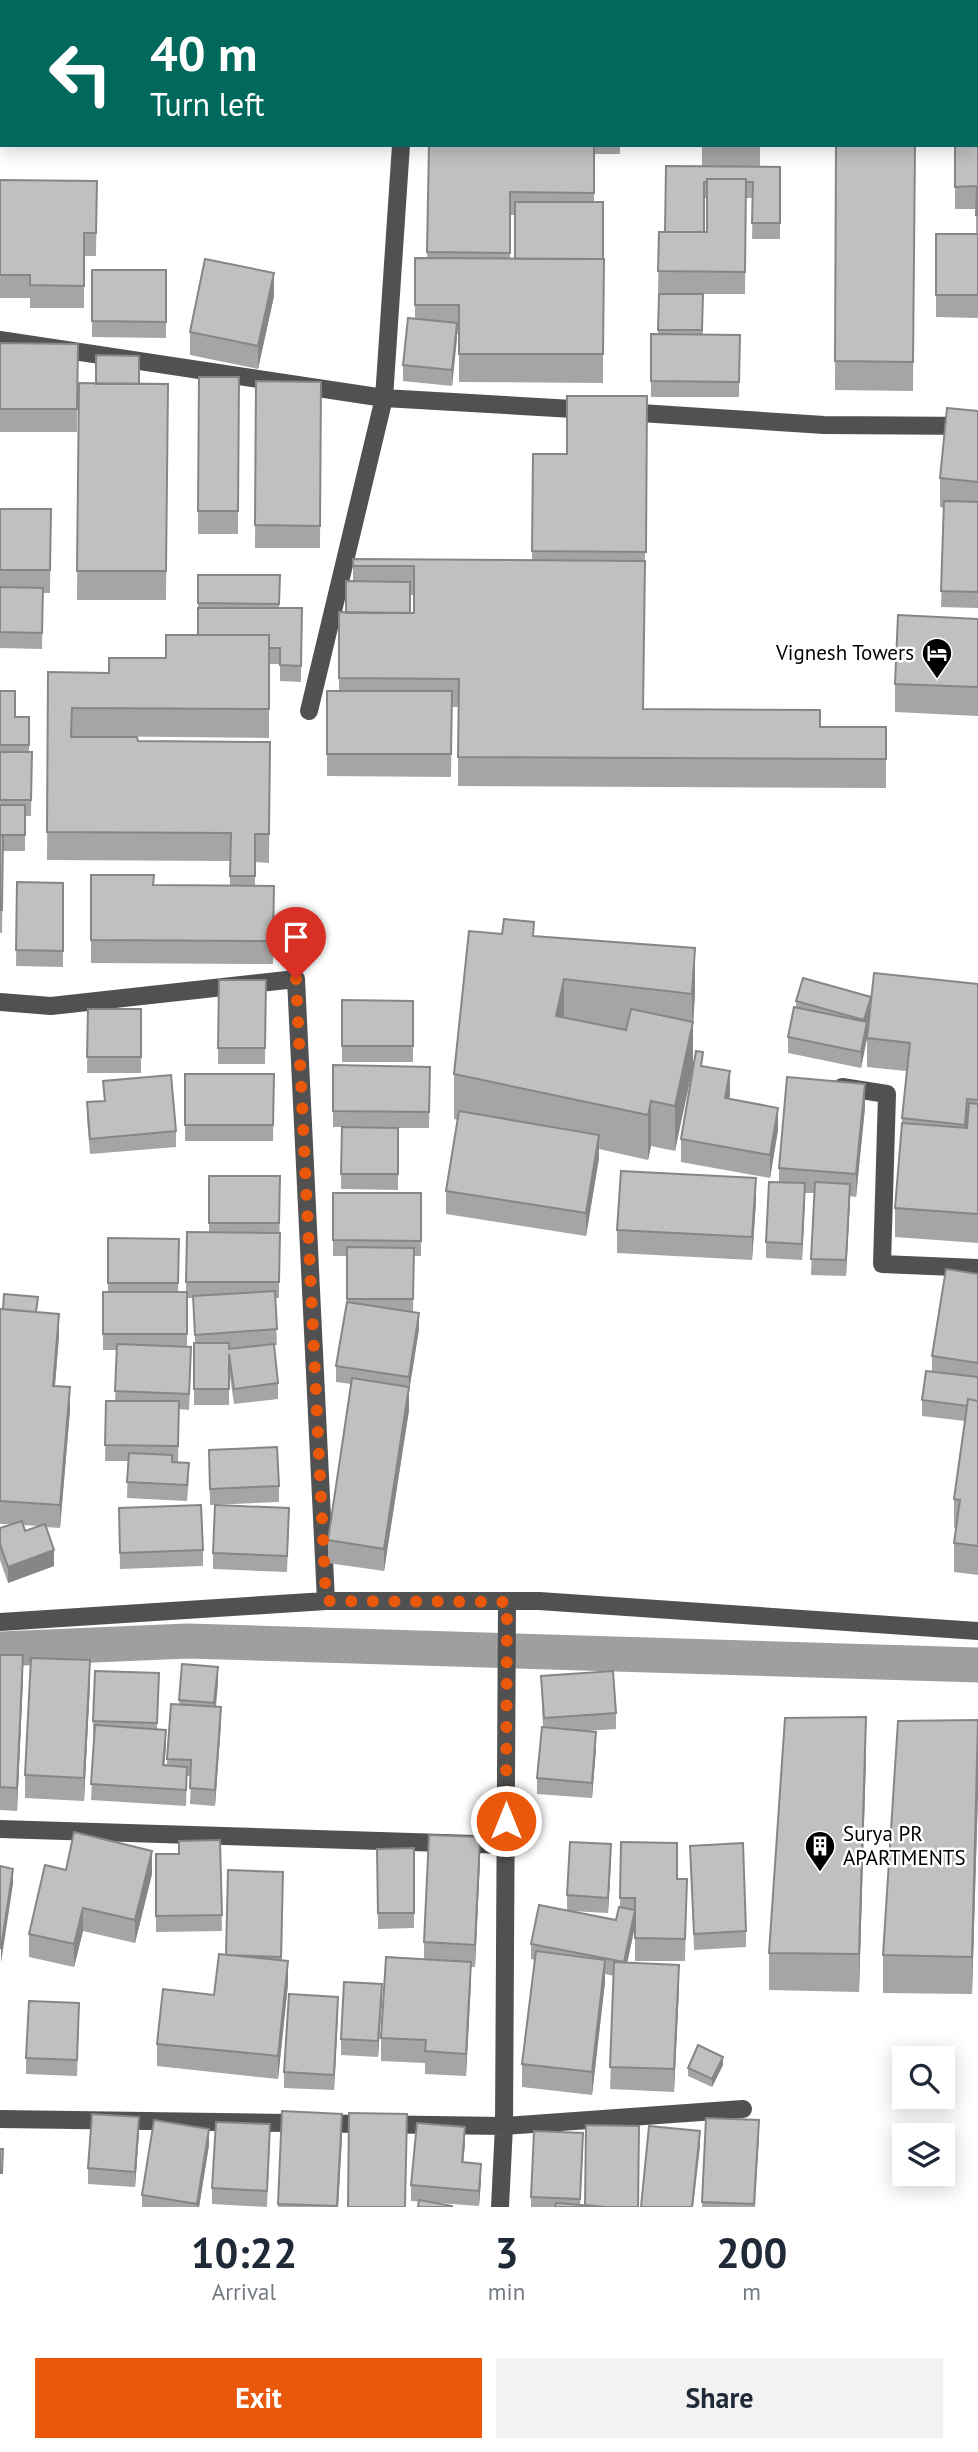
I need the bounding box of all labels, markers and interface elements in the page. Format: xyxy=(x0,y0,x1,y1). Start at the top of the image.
text: 40 m xyxy=(150,21,257,85)
icon: left xyxy=(35,28,126,119)
text: Turn left xyxy=(150,83,265,125)
hotel icon: Vignesh Towers xyxy=(920,636,954,680)
place label: Vignesh Towers xyxy=(775,639,914,666)
pin xyxy=(266,907,326,979)
icon: arrive xyxy=(277,918,315,956)
position arrow xyxy=(469,1784,543,1858)
place label: Surya PR APARTMENTS xyxy=(843,1820,966,1871)
building icon: Surya PR APARTMENTS xyxy=(803,1829,837,1873)
map controls xyxy=(892,2046,955,2186)
button: search xyxy=(892,2046,955,2109)
button: layers xyxy=(892,2123,955,2186)
text: 10:22 xyxy=(191,2225,297,2280)
text: 3 xyxy=(495,2225,518,2280)
text: 200 xyxy=(716,2225,787,2280)
text: Arrival xyxy=(212,2277,276,2306)
text: min xyxy=(488,2277,525,2306)
text: m xyxy=(742,2277,761,2306)
button: Exit xyxy=(35,2358,482,2438)
button: Share xyxy=(496,2358,943,2438)

